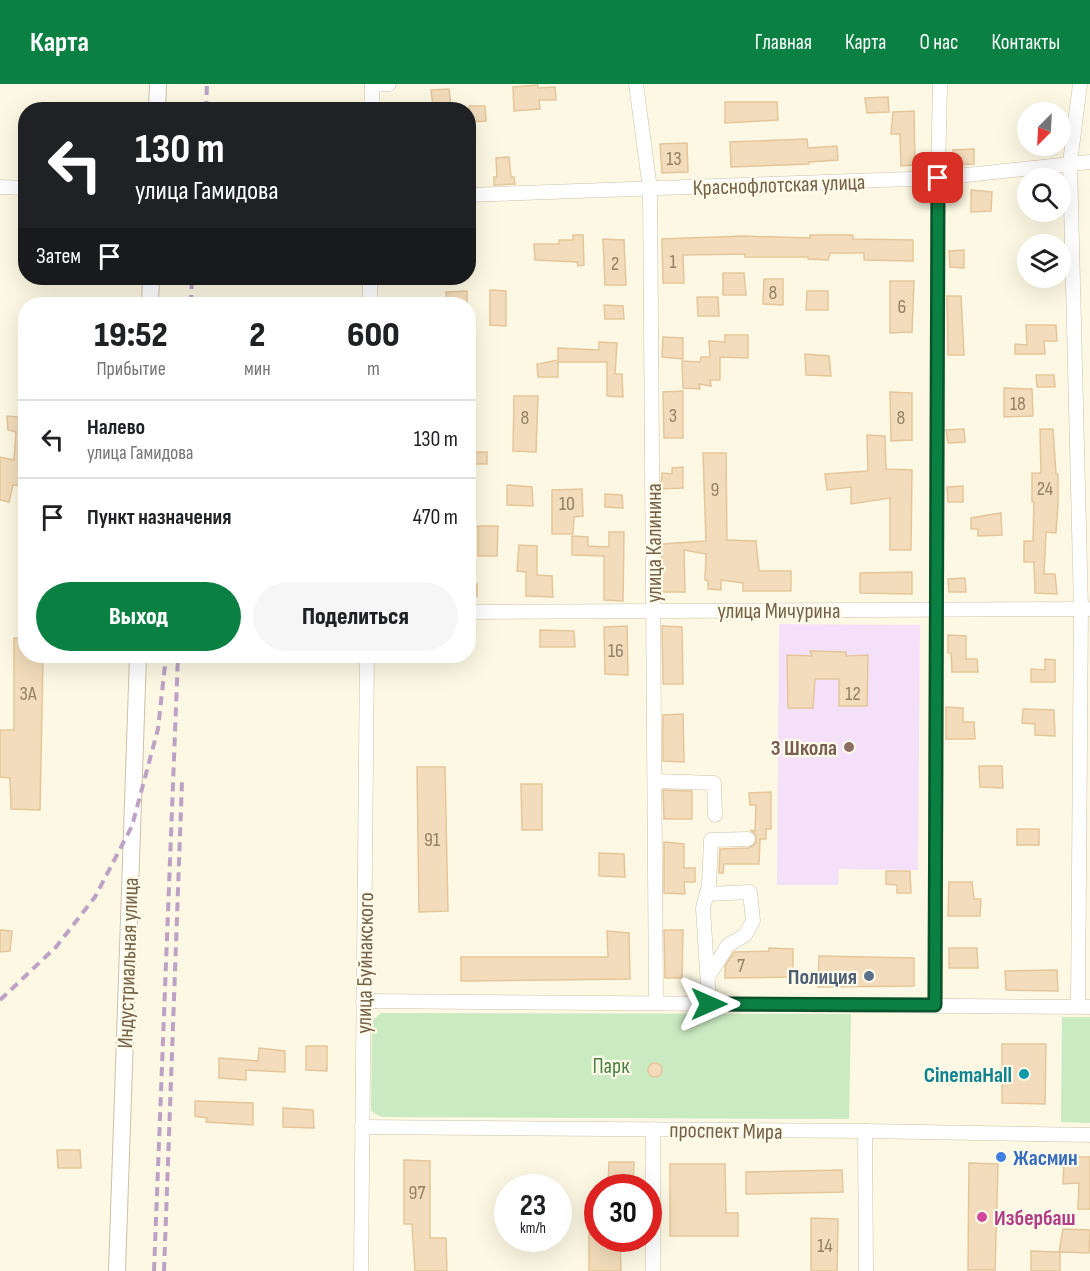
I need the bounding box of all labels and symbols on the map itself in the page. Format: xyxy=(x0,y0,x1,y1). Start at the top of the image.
north arrow xyxy=(1017,102,1071,156)
house number: 13 xyxy=(666,147,682,171)
pin xyxy=(912,152,963,203)
street label: Краснофлотская улица xyxy=(692,169,866,202)
house number: 1 xyxy=(670,250,677,274)
house number: 2 xyxy=(611,252,619,276)
house number: 8 xyxy=(769,281,777,305)
house number: 6 xyxy=(898,295,906,319)
house number: 18 xyxy=(1010,392,1026,416)
house number: 3 xyxy=(669,404,677,428)
house number: 8 xyxy=(521,406,529,430)
house number: 8 xyxy=(897,406,905,430)
house number: 24 xyxy=(1037,477,1053,501)
house number: 9 xyxy=(711,478,719,502)
street label: улица Калинина xyxy=(641,483,668,603)
house number: 10 xyxy=(559,492,575,516)
street label: улица Мичурина xyxy=(718,598,840,625)
house number: 16 xyxy=(608,639,624,663)
house number: 3А xyxy=(20,682,37,706)
house number: 12 xyxy=(845,682,861,706)
place label: 3 Школа xyxy=(771,735,837,762)
marker: 3 Школа xyxy=(842,740,856,754)
house number: 91 xyxy=(424,828,440,852)
street label: Индустриальная улица xyxy=(112,877,145,1049)
street label: улица Буйнакского xyxy=(351,892,380,1034)
house number: 7 xyxy=(737,954,745,978)
place label: Полиция xyxy=(788,964,857,991)
marker: Полиция xyxy=(862,969,876,983)
position arrow xyxy=(677,972,741,1036)
park label: Парк xyxy=(592,1053,630,1080)
place label: CinemaHall xyxy=(924,1062,1012,1089)
marker: CinemaHall xyxy=(1017,1067,1031,1081)
street label: проспект Мира xyxy=(669,1117,783,1146)
place label: Жасмин xyxy=(1013,1145,1078,1172)
marker: Жасмин xyxy=(994,1150,1008,1164)
speed limit sign: 30 xyxy=(584,1174,662,1252)
house number: 97 xyxy=(409,1181,425,1205)
place label: Избербаш xyxy=(994,1205,1076,1232)
marker: Избербаш xyxy=(975,1210,989,1224)
house number: 14 xyxy=(817,1234,833,1258)

